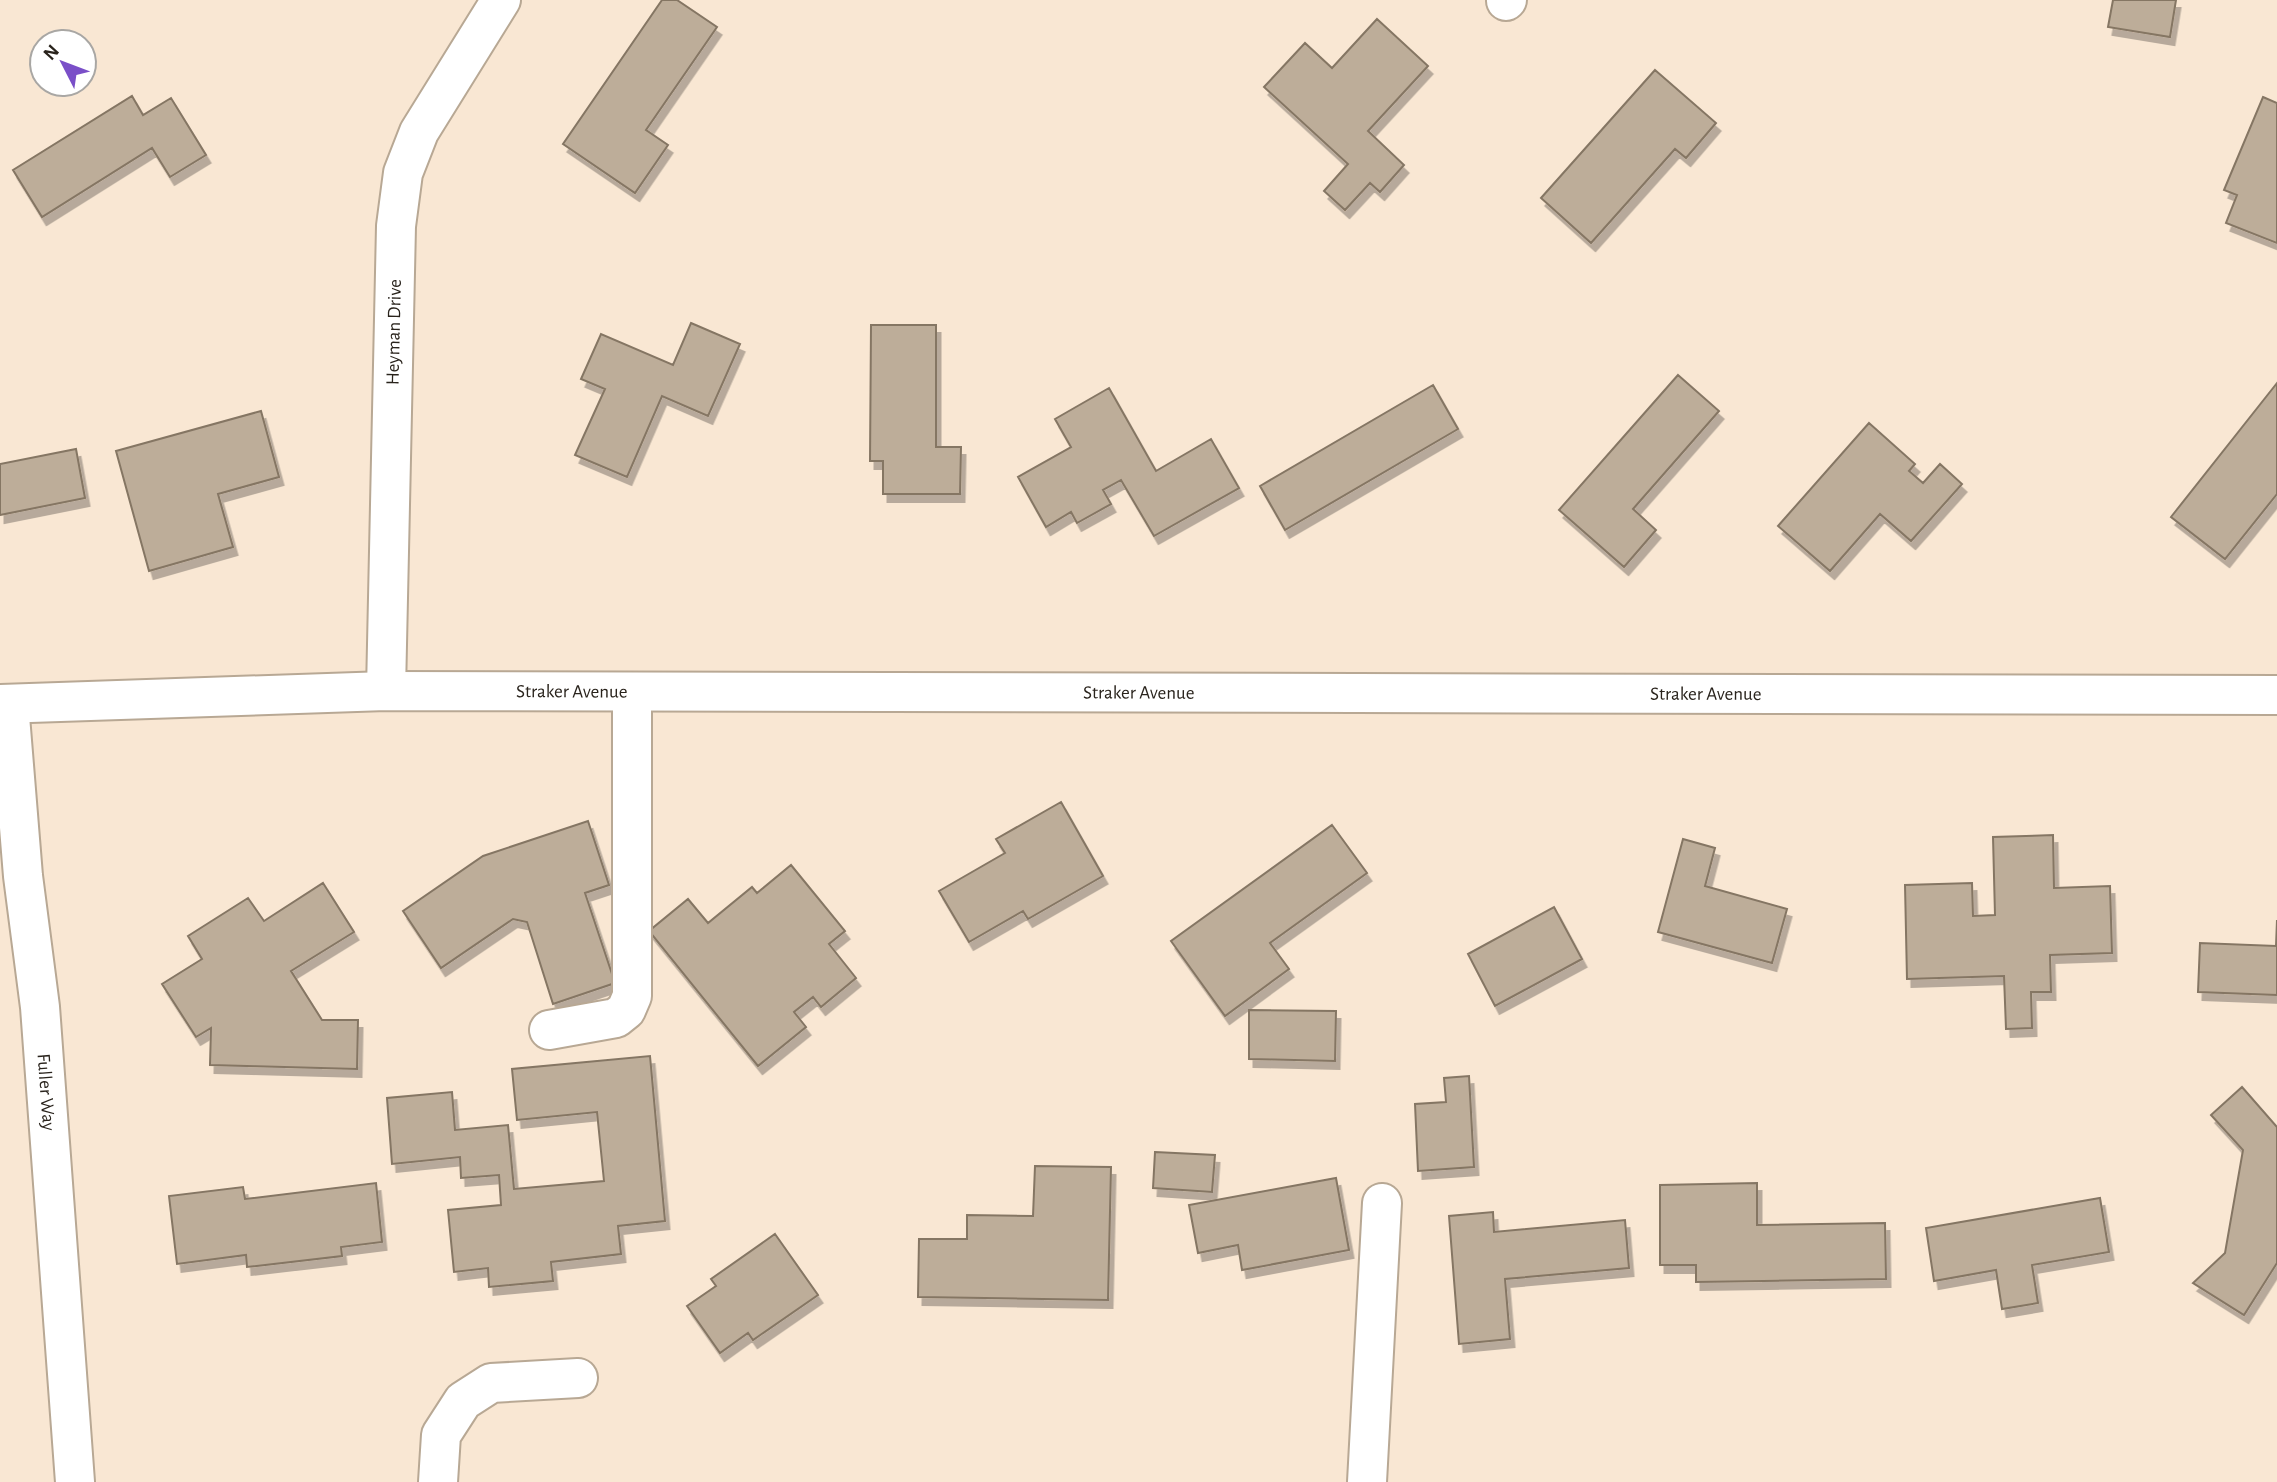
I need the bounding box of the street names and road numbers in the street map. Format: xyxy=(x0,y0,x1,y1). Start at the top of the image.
street label: Heyman Drive xyxy=(383,279,404,385)
street label: Straker Avenue xyxy=(516,682,628,701)
street label: Straker Avenue xyxy=(1083,683,1195,702)
street label: Straker Avenue xyxy=(1650,684,1762,703)
street label: Fuller Way xyxy=(34,1053,59,1131)

